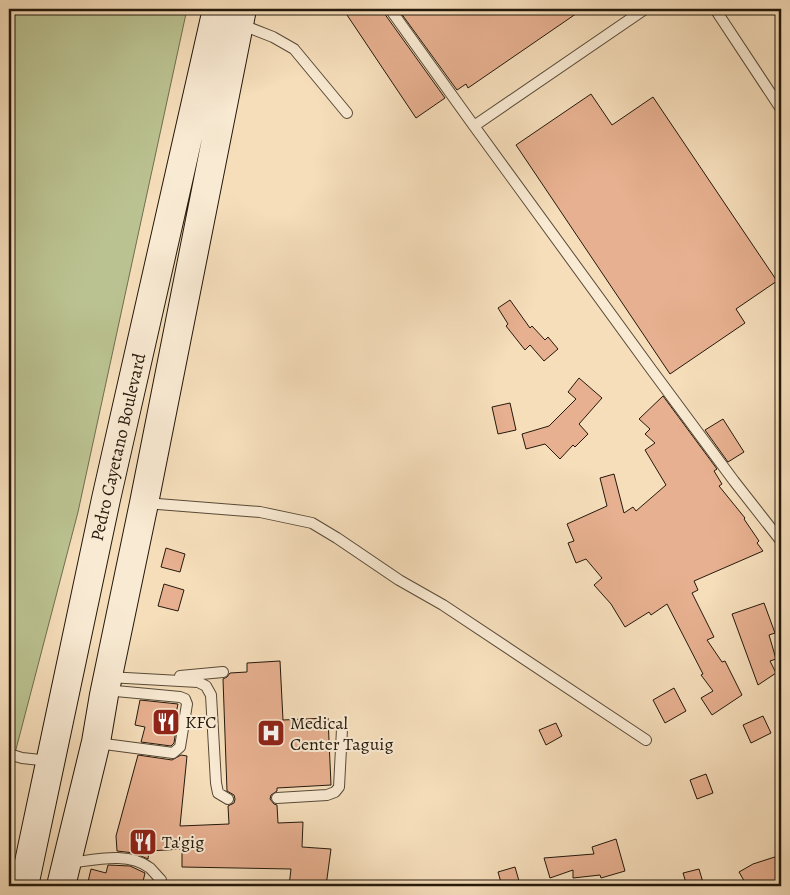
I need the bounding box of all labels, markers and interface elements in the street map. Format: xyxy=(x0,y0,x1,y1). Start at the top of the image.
street label: Pedro Cayetano Boulevard xyxy=(85,350,151,543)
restaurant icon: KFC xyxy=(151,707,181,737)
place label: KFC xyxy=(185,710,217,734)
place label: Medical Center Taguig xyxy=(290,711,393,756)
hospital icon: Medical Center Taguig xyxy=(256,718,286,748)
restaurant icon: Ta'gig xyxy=(128,827,158,857)
place label: Ta'gig xyxy=(162,830,204,854)

